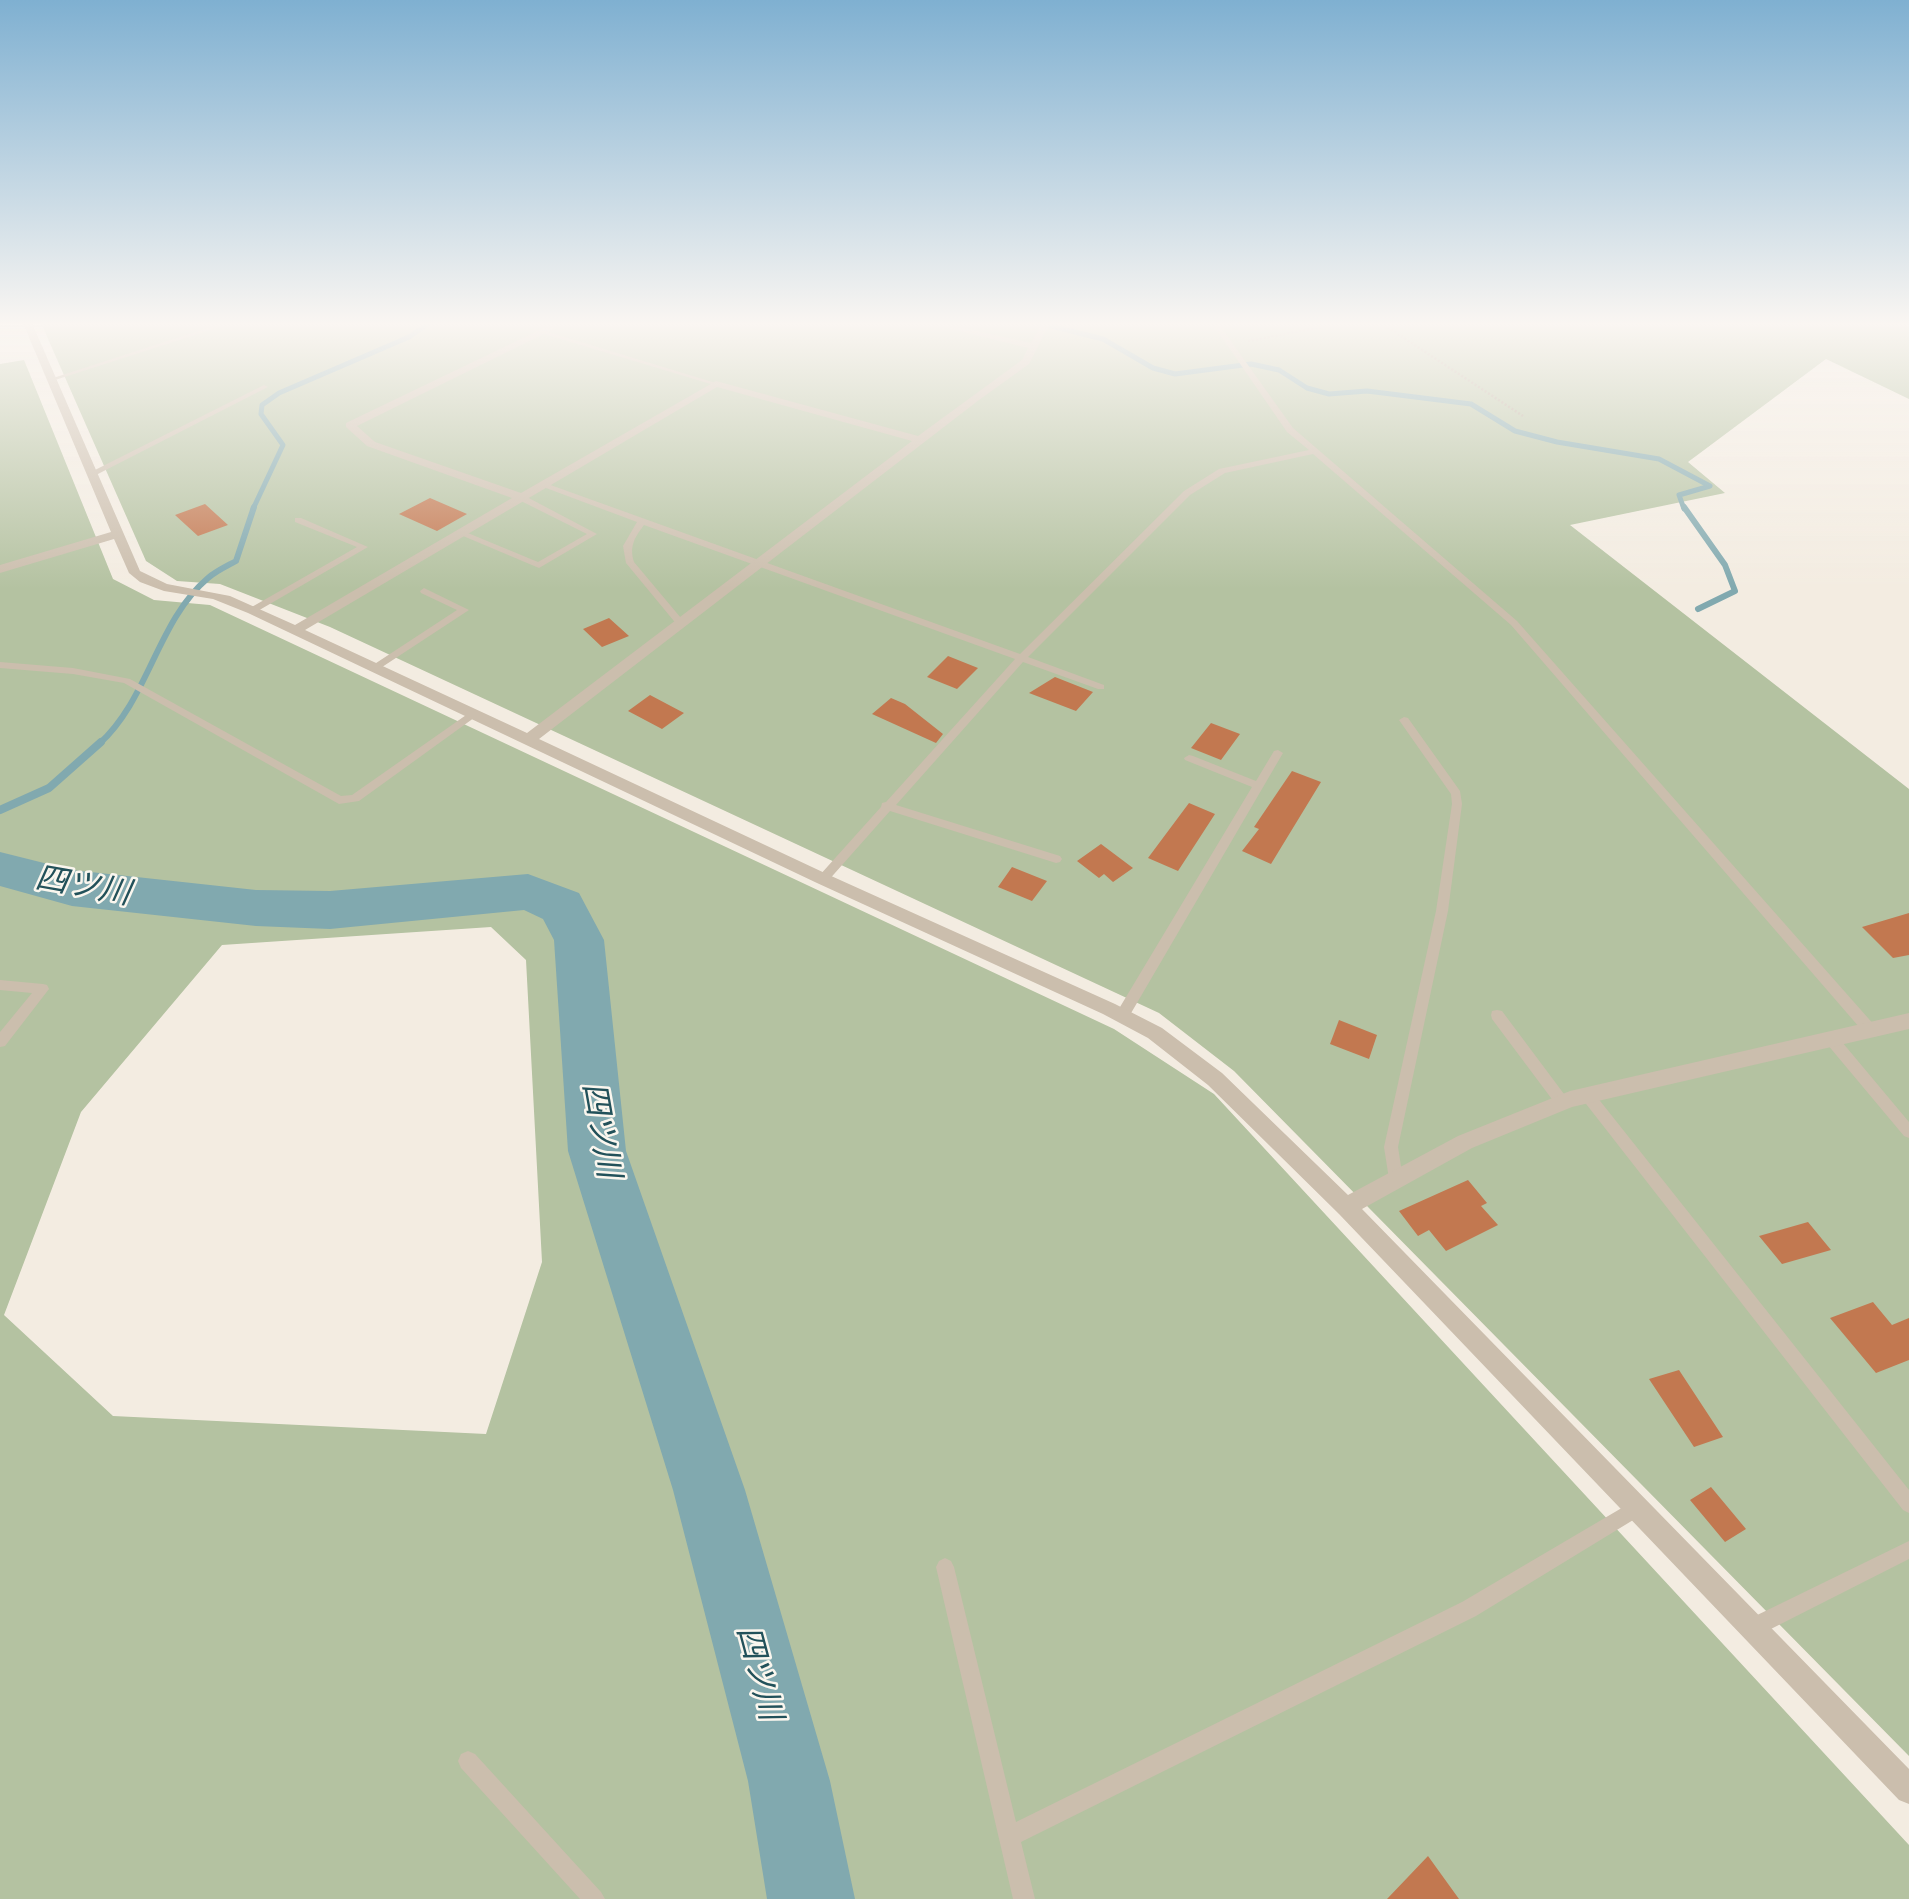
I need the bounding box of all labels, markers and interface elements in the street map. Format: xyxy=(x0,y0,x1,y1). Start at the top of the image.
water label: 四ツ川 xyxy=(32,859,134,913)
water label: 四ツ川 xyxy=(574,1079,628,1181)
water label: 四ツ川 xyxy=(728,1622,790,1724)

